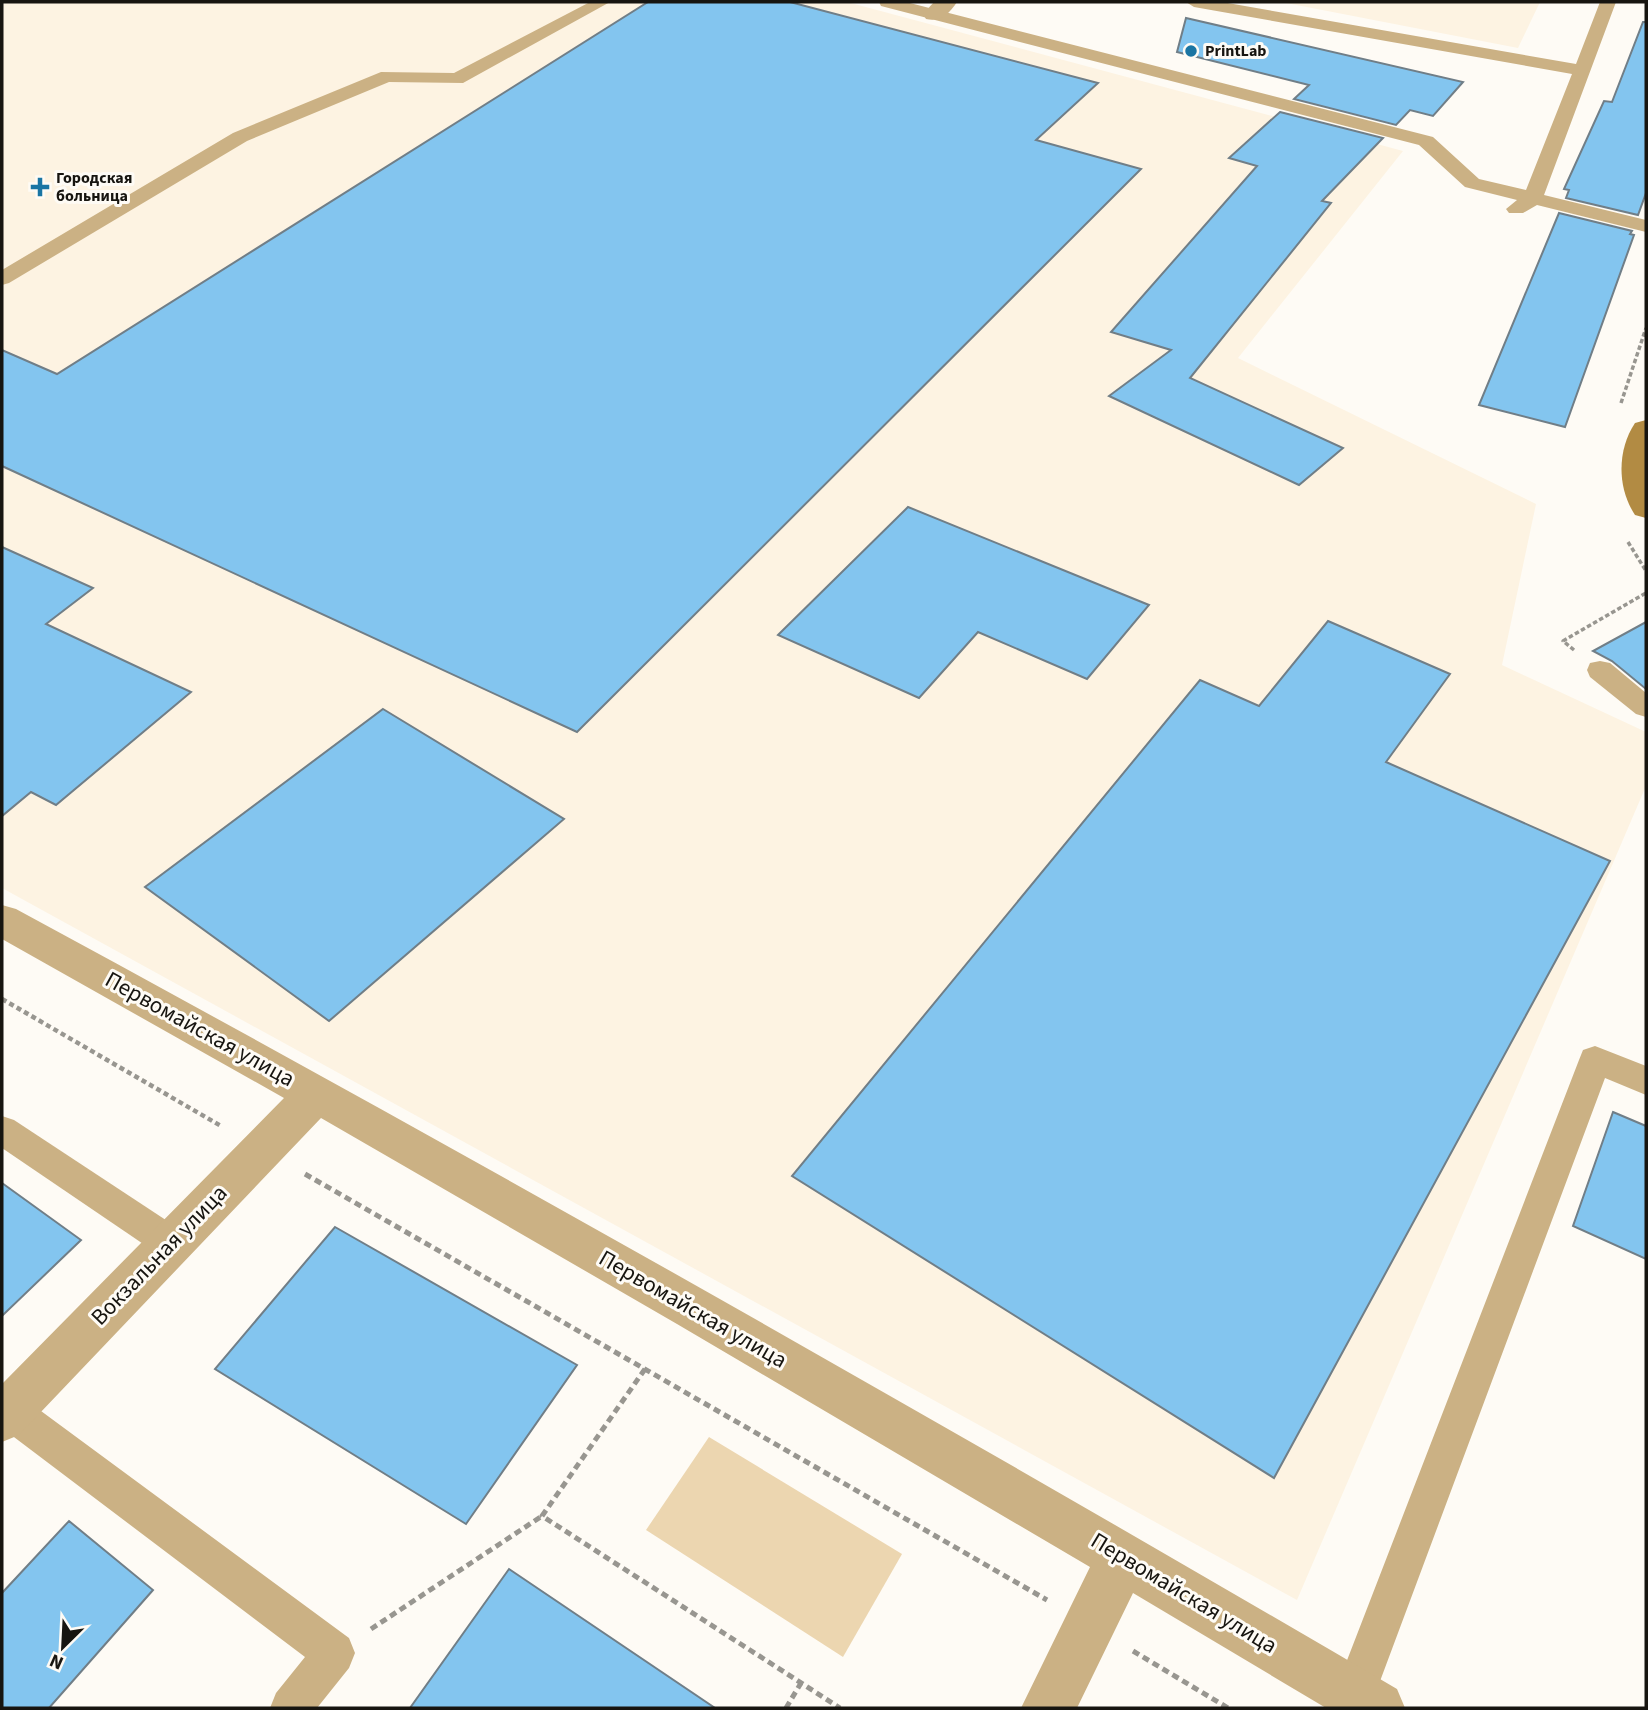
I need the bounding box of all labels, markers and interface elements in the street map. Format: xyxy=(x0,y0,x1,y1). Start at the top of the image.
place label: PrintLab xyxy=(1205,40,1267,62)
marker: PrintLab xyxy=(1183,43,1199,59)
place label: Городская больница xyxy=(56,167,132,207)
marker: Городская больница xyxy=(30,177,50,197)
street label: Первомайская улица xyxy=(99,963,301,1095)
street label: Вокзальная улица xyxy=(83,1177,235,1333)
street label: Первомайская улица xyxy=(593,1242,793,1376)
street label: Первомайская улица xyxy=(1085,1524,1283,1662)
north arrow xyxy=(28,1612,98,1682)
text: N xyxy=(45,1646,68,1676)

